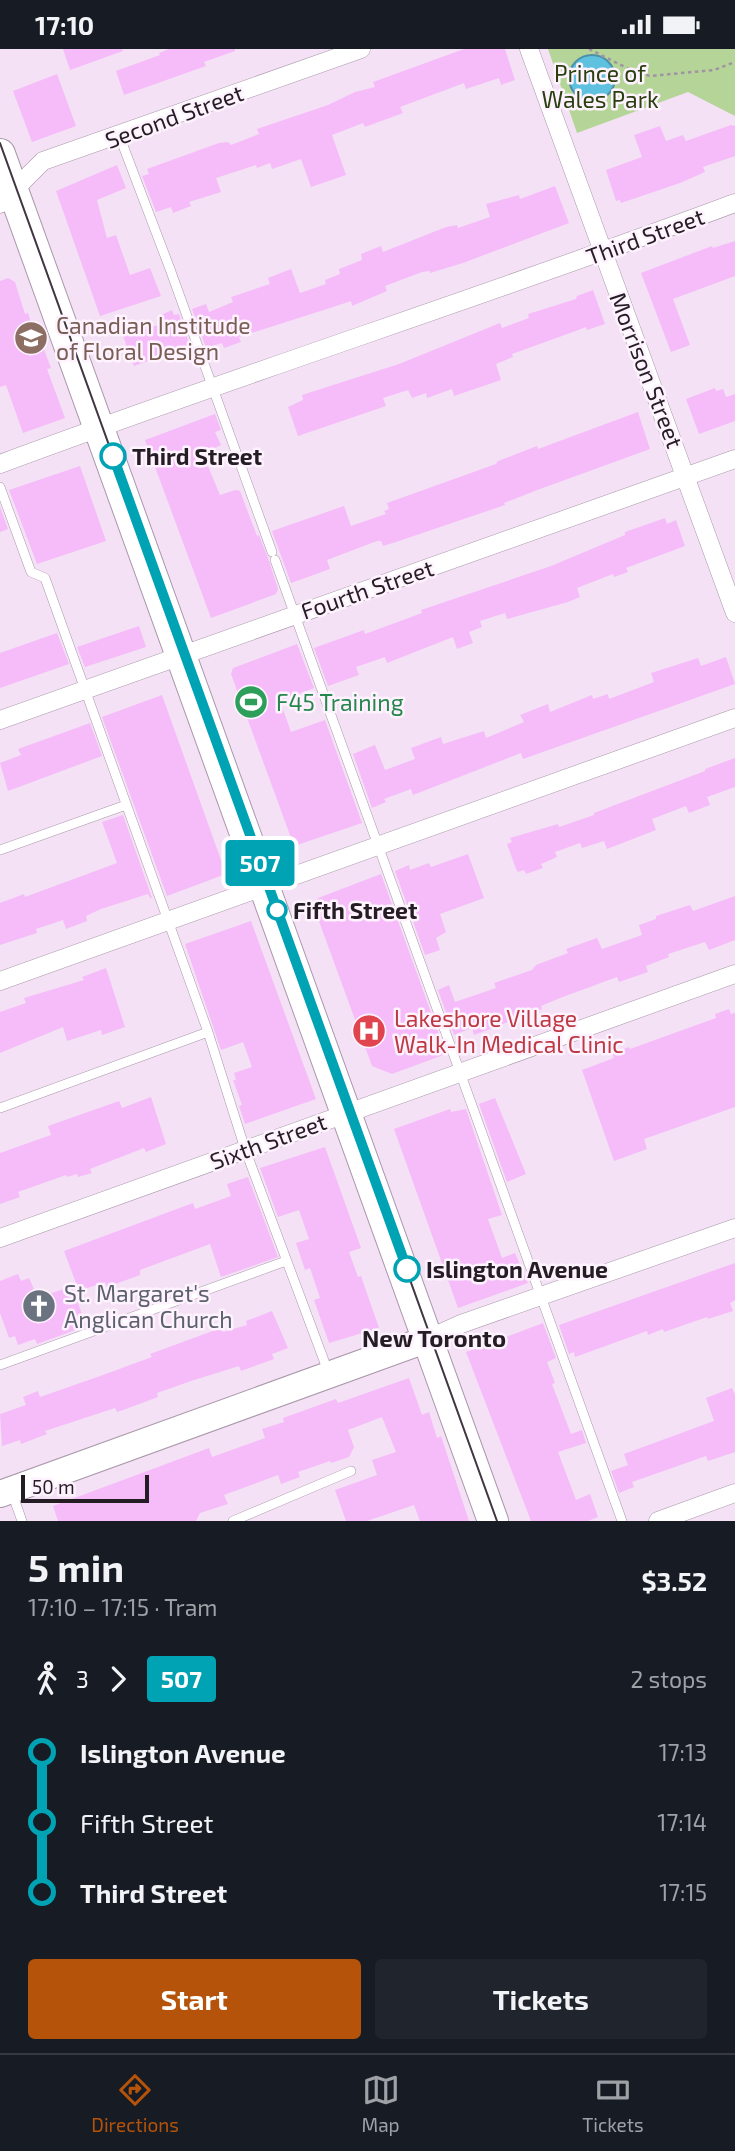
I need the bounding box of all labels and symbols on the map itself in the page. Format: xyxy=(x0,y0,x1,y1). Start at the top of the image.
park label: Prince of Wales Park xyxy=(541,59,659,113)
street label: Second Street xyxy=(101,78,247,154)
street label: Third Street xyxy=(582,202,708,270)
street label: Morrison Street xyxy=(604,288,690,452)
place label: Canadian Institude of Floral Design xyxy=(56,311,251,365)
school or university icon: Canadian Institude of Floral Design xyxy=(12,319,50,357)
place label: Third Street xyxy=(132,442,262,470)
marker: Third Street xyxy=(100,443,126,469)
street label: Fourth Street xyxy=(297,553,437,625)
sports icon: F45 Training xyxy=(232,683,270,721)
place label: F45 Training xyxy=(276,688,404,716)
line badge: 507 xyxy=(220,840,300,886)
place label: Fifth Street xyxy=(293,896,418,924)
marker: Fifth Street xyxy=(267,900,287,920)
place label: Lakeshore Village Walk-In Medical Clinic xyxy=(394,1004,624,1058)
hospital icon: Lakeshore Village Walk-In Medical Clinic xyxy=(350,1012,388,1050)
street label: Sixth Street xyxy=(206,1107,330,1175)
place label: Islington Avenue xyxy=(426,1255,608,1283)
marker: Islington Avenue xyxy=(394,1256,420,1282)
place label: St. Margaret's Anglican Church xyxy=(64,1279,233,1333)
church icon: St. Margaret's Anglican Church xyxy=(20,1287,58,1325)
district label: New Toronto xyxy=(362,1323,506,1352)
scale bar xyxy=(21,1472,149,1504)

